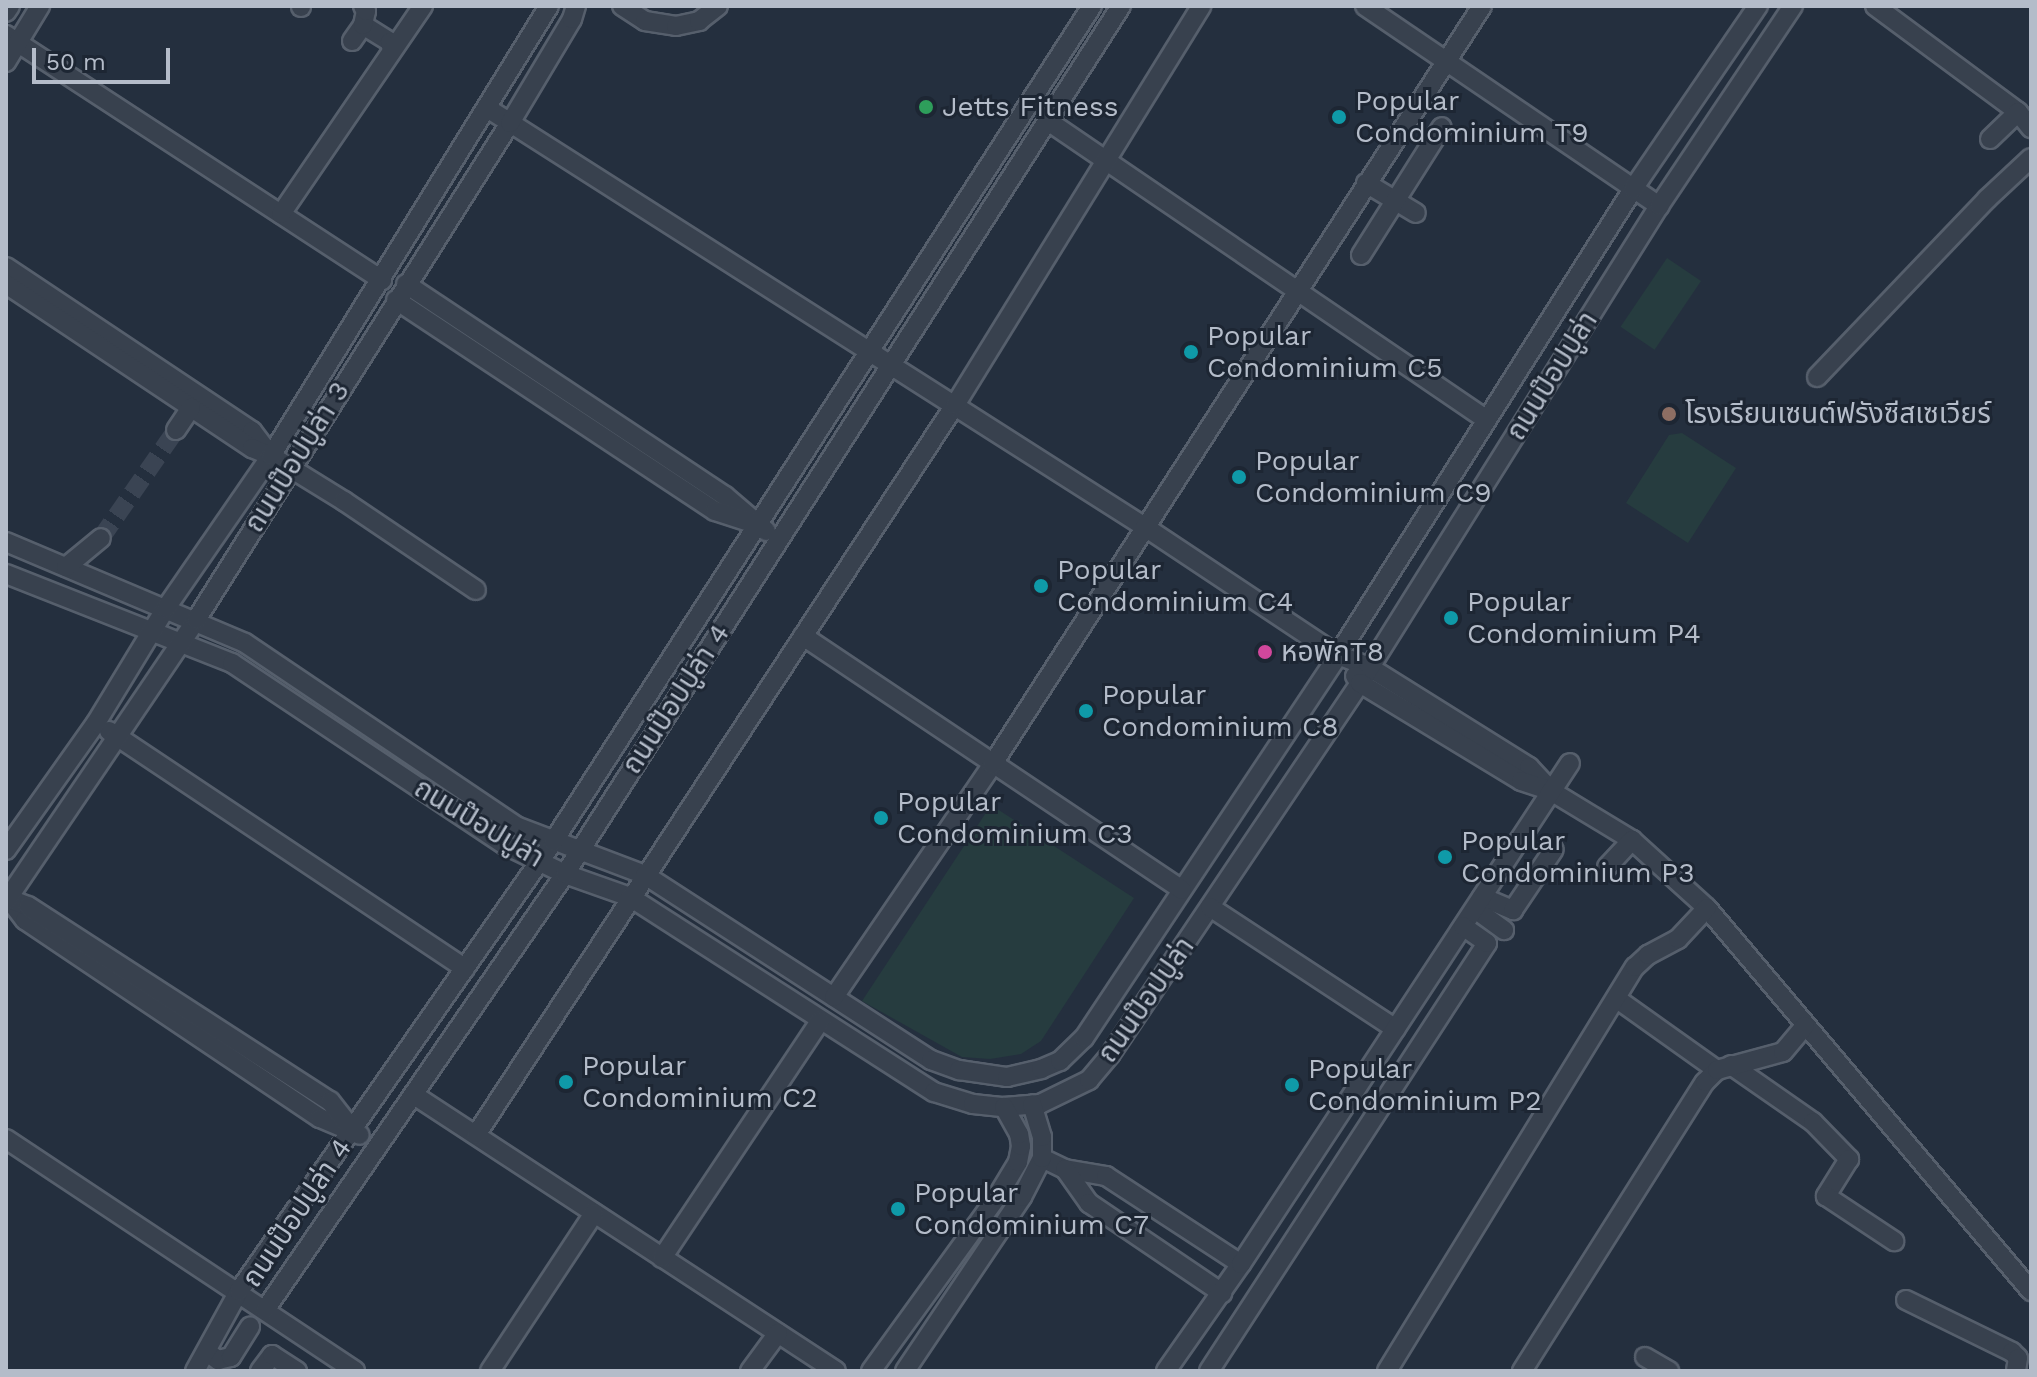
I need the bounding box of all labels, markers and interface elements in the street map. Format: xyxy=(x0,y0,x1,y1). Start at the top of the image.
scale bar xyxy=(36,32,174,82)
text: 50 m xyxy=(46,48,106,76)
place label: Popular Condominium T9 xyxy=(1355,84,1589,150)
place label: Jetts Fitness xyxy=(942,90,1119,124)
marker: Jetts Fitness xyxy=(917,98,935,116)
marker: Popular Condominium T9 xyxy=(1330,108,1348,126)
street label: ถนนป๊อปปูล่า xyxy=(1499,305,1605,447)
place label: Popular Condominium C5 xyxy=(1207,319,1443,385)
marker: Popular Condominium C5 xyxy=(1182,343,1200,361)
street label: ถนนป๊อปปูล่า 3 xyxy=(237,375,357,539)
place label: โรงเรียนเซนต์ฟรังซีสเซเวียร์ xyxy=(1685,397,1991,431)
marker: โรงเรียนเซนต์ฟรังซีสเซเวียร์ xyxy=(1660,405,1678,423)
place label: Popular Condominium C9 xyxy=(1255,444,1492,510)
marker: Popular Condominium C9 xyxy=(1230,468,1248,486)
place label: Popular Condominium C4 xyxy=(1057,553,1293,619)
marker: Popular Condominium C4 xyxy=(1032,577,1050,595)
place label: Popular Condominium P4 xyxy=(1467,585,1701,651)
marker: Popular Condominium P4 xyxy=(1442,609,1460,627)
street label: ถนนป๊อปปูล่า 4 xyxy=(615,618,737,780)
place label: หอพักT8 xyxy=(1281,635,1384,669)
marker: หอพักT8 xyxy=(1256,643,1274,661)
place label: Popular Condominium C8 xyxy=(1102,678,1339,744)
marker: Popular Condominium C8 xyxy=(1077,702,1095,720)
street label: ถนนป๊อปปูล่า xyxy=(408,771,550,875)
place label: Popular Condominium C3 xyxy=(897,785,1133,851)
marker: Popular Condominium C3 xyxy=(872,809,890,827)
place label: Popular Condominium P3 xyxy=(1461,824,1695,890)
marker: Popular Condominium P3 xyxy=(1436,848,1454,866)
street label: ถนนป๊อปปูล่า xyxy=(1091,931,1201,1069)
place label: Popular Condominium C2 xyxy=(582,1049,818,1115)
place label: Popular Condominium P2 xyxy=(1308,1052,1542,1118)
marker: Popular Condominium C2 xyxy=(557,1073,575,1091)
marker: Popular Condominium P2 xyxy=(1283,1076,1301,1094)
street label: ถนนป๊อปปูล่า 4 xyxy=(235,1132,359,1294)
place label: Popular Condominium C7 xyxy=(914,1176,1149,1242)
marker: Popular Condominium C7 xyxy=(889,1200,907,1218)

